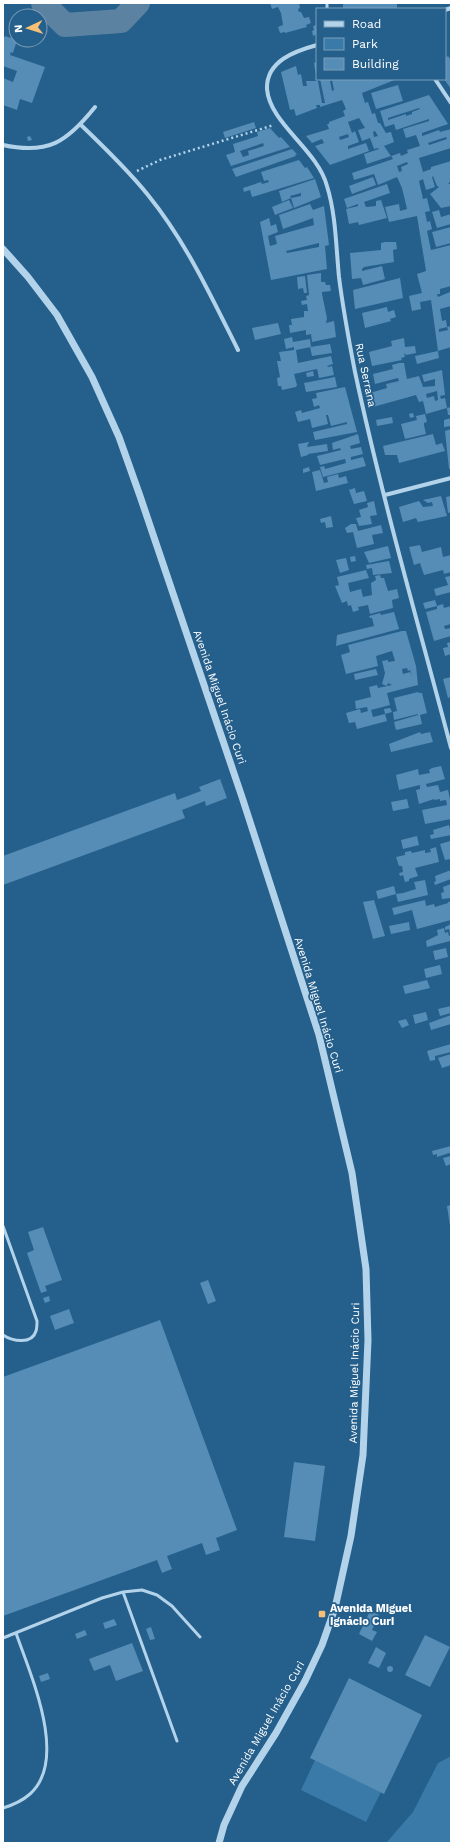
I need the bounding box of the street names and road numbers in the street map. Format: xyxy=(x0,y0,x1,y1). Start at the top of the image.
street label: Rua Serrana xyxy=(352,342,379,408)
street label: Avenida Miguel Inácio Curi xyxy=(190,628,249,766)
street label: Avenida Miguel Inácio Curi xyxy=(292,936,345,1074)
street label: Avenida Miguel Inácio Curi xyxy=(347,1302,362,1444)
street label: Avenida Miguel Inácio Curi xyxy=(226,1659,307,1787)

